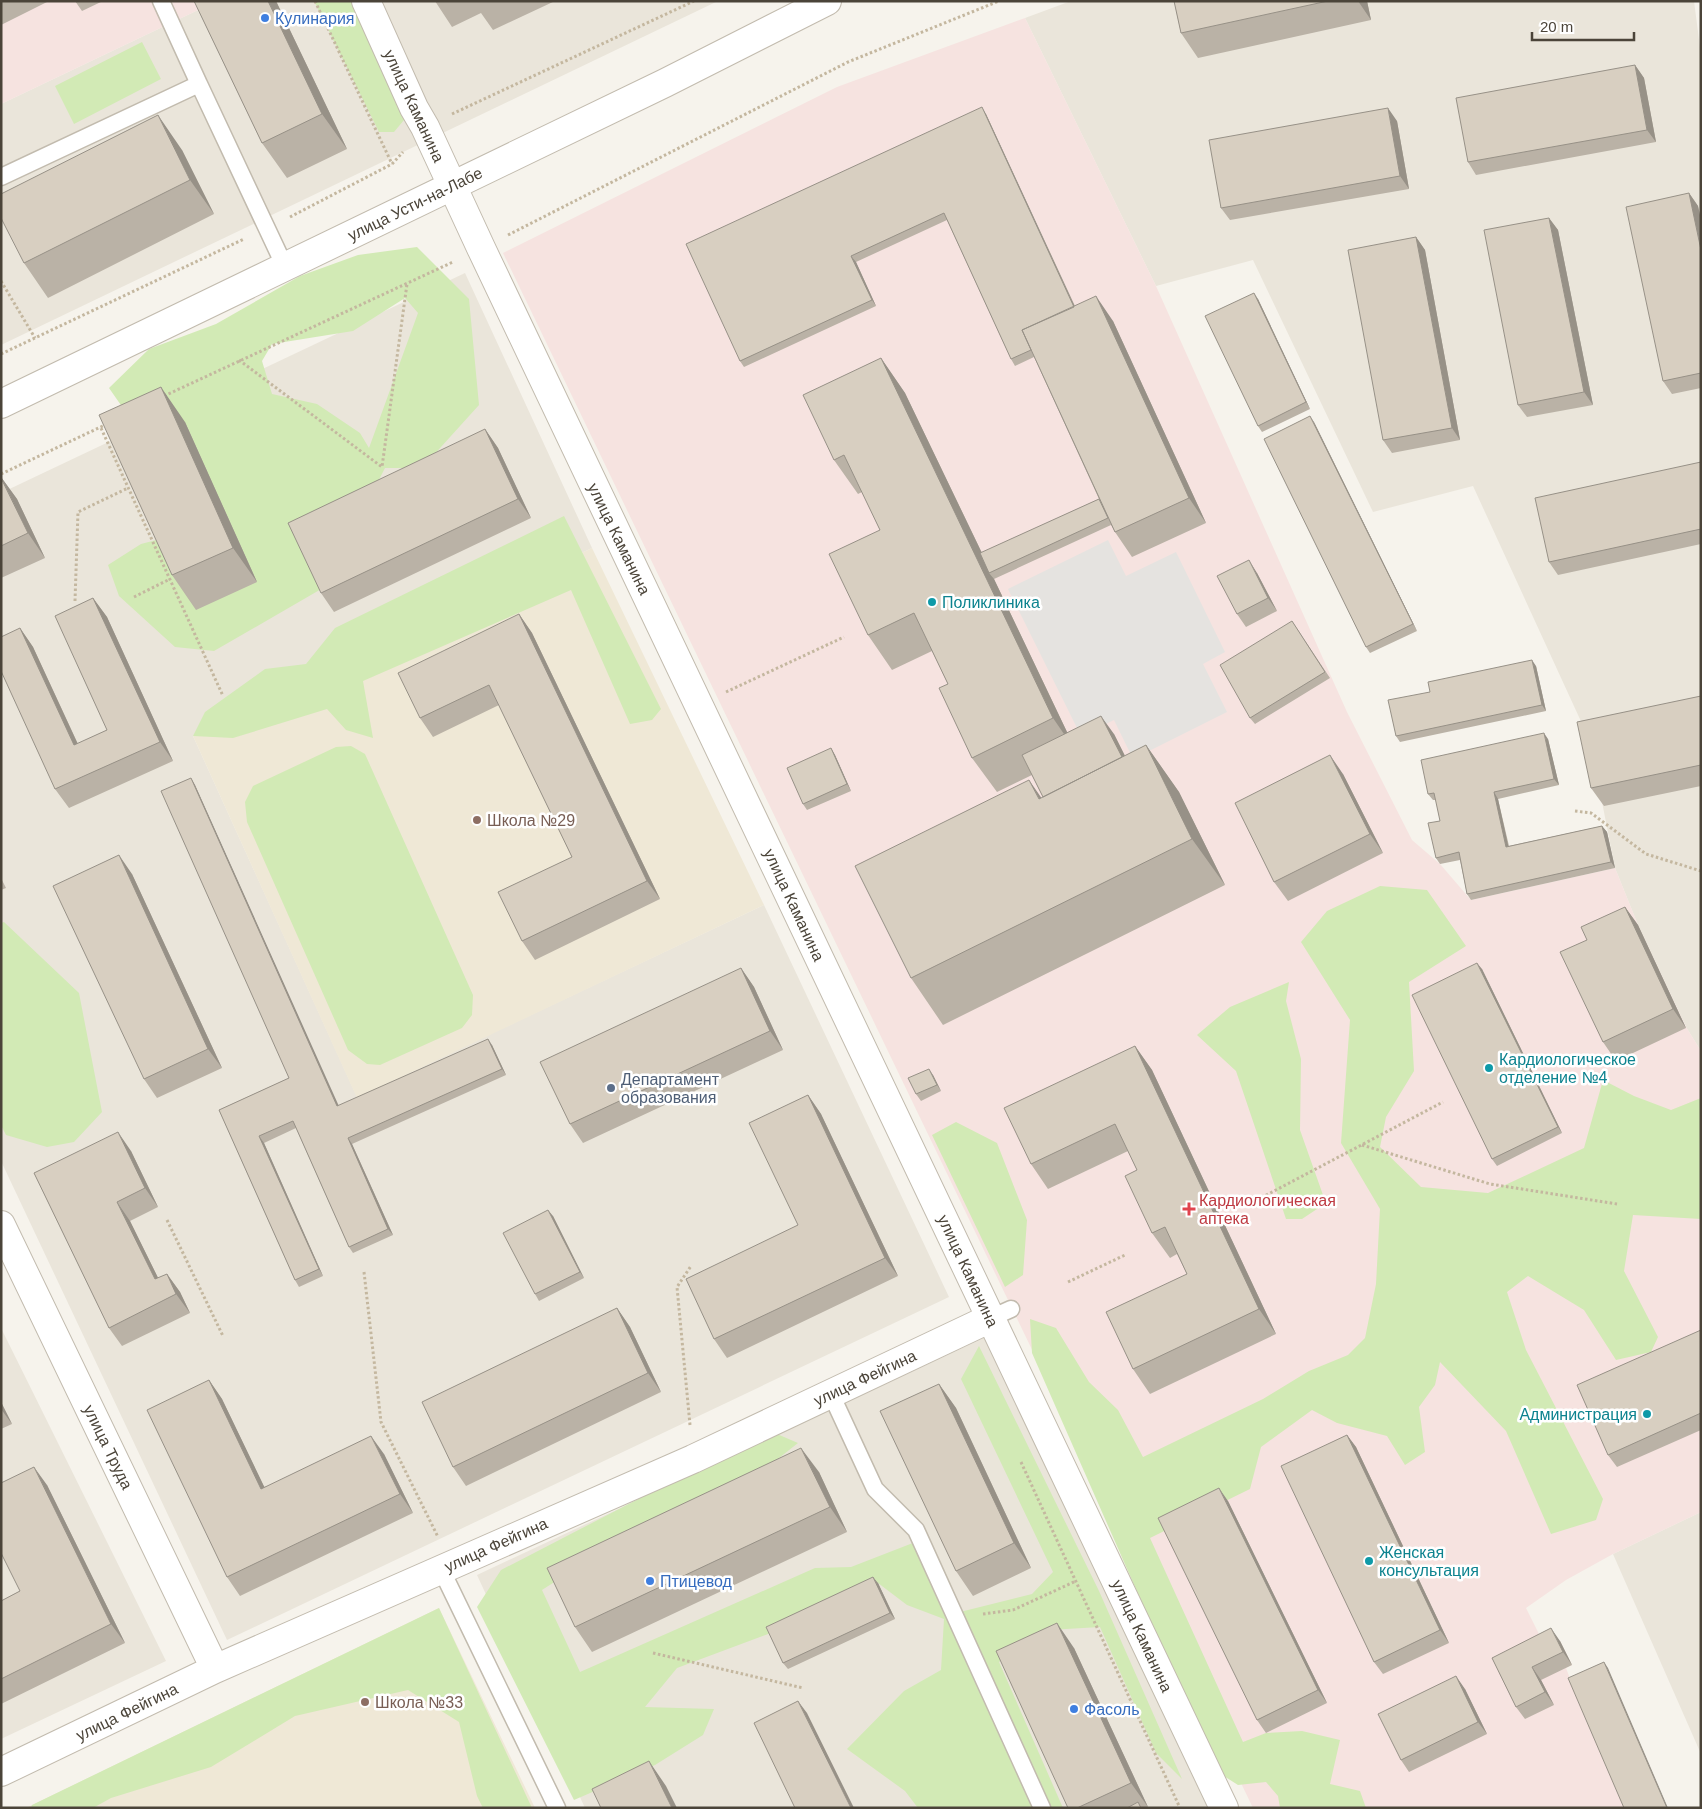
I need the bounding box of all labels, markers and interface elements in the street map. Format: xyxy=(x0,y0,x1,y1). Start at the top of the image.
place label: Кулинария xyxy=(275,10,354,27)
scale bar xyxy=(1532,10,1634,42)
marker: Кулинария xyxy=(259,12,271,24)
text: 20 m xyxy=(1540,18,1573,35)
street label: улица Каманина xyxy=(381,47,448,165)
street label: улица Усти-на-Лабе xyxy=(345,164,485,244)
street label: улица Каманина xyxy=(585,480,653,598)
place label: Поликлиника xyxy=(942,594,1040,611)
marker: Поликлиника xyxy=(926,596,938,608)
place label: Школа №29 xyxy=(487,812,575,829)
marker: Школа №29 xyxy=(471,814,483,826)
street label: улица Каманина xyxy=(761,846,828,964)
place label: Кардиологическое отделение №4 xyxy=(1499,1051,1636,1086)
marker: Кардиологическое отделение №4 xyxy=(1483,1062,1495,1074)
place label: Департамент образования xyxy=(621,1071,720,1106)
marker: Департамент образования xyxy=(605,1082,617,1094)
place label: Кардиологическая аптека xyxy=(1199,1192,1336,1227)
marker: Кардиологическая аптека xyxy=(1183,1203,1195,1215)
street label: улица Каманина xyxy=(935,1212,1002,1330)
street label: улица Фейгина xyxy=(811,1347,919,1409)
street label: улица Труда xyxy=(80,1402,136,1492)
place label: Администрация xyxy=(1519,1406,1637,1423)
marker: Администрация xyxy=(1641,1408,1653,1420)
street label: улица Фейгина xyxy=(442,1515,550,1575)
place label: Женская консультация xyxy=(1379,1544,1479,1579)
marker: Женская консультация xyxy=(1363,1555,1375,1567)
place label: Птицевод xyxy=(660,1573,733,1590)
marker: Птицевод xyxy=(644,1575,656,1587)
street label: улица Каманина xyxy=(1109,1577,1176,1695)
street label: улица Фейгина xyxy=(73,1680,181,1744)
place label: Школа №33 xyxy=(375,1694,463,1711)
marker: Школа №33 xyxy=(359,1696,371,1708)
place label: Фасоль xyxy=(1084,1701,1139,1718)
marker: Фасоль xyxy=(1068,1703,1080,1715)

